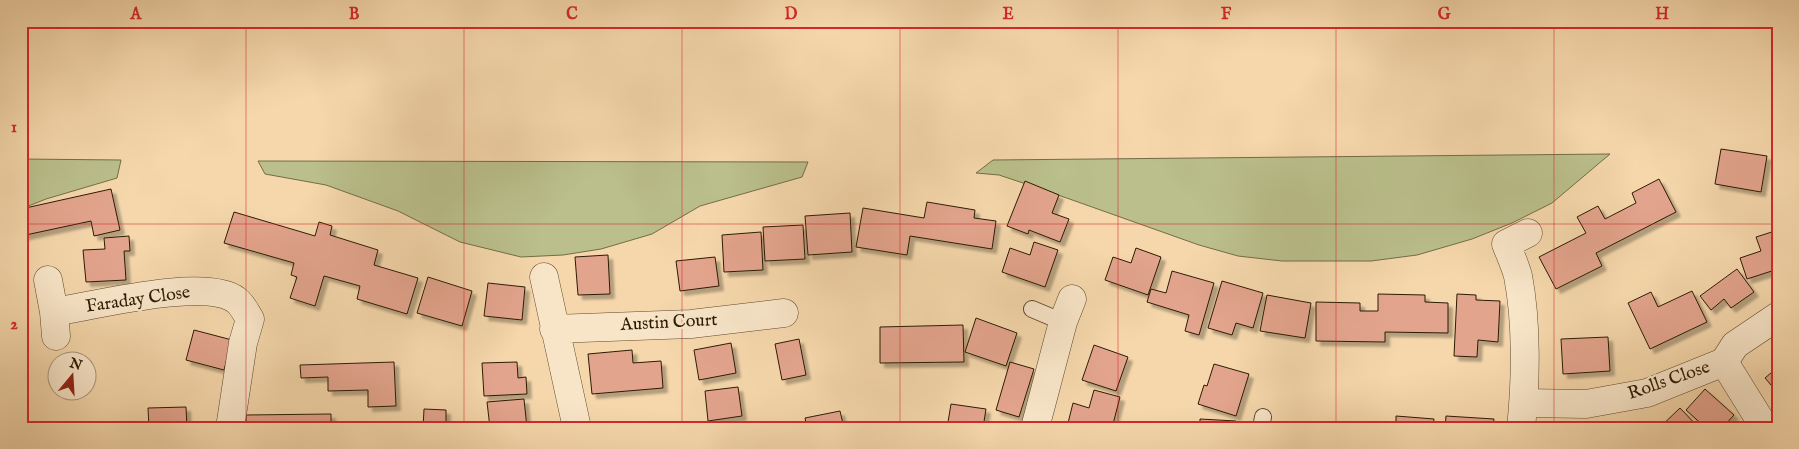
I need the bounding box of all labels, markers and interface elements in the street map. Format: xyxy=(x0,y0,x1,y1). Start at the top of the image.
text: A xyxy=(130,5,143,25)
text: B xyxy=(349,5,360,25)
text: C xyxy=(566,5,578,25)
text: D xyxy=(785,5,798,25)
text: E xyxy=(1002,5,1014,25)
text: F xyxy=(1221,5,1232,25)
text: G xyxy=(1438,5,1451,25)
text: H xyxy=(1655,5,1669,25)
text: 1 xyxy=(11,118,17,138)
street label: Faraday Close xyxy=(84,281,192,319)
street label: Austin Court xyxy=(619,309,718,337)
text: 2 xyxy=(10,315,18,335)
north arrow xyxy=(48,352,98,402)
text: N xyxy=(66,354,84,375)
street label: Rolls Close xyxy=(1625,356,1713,406)

